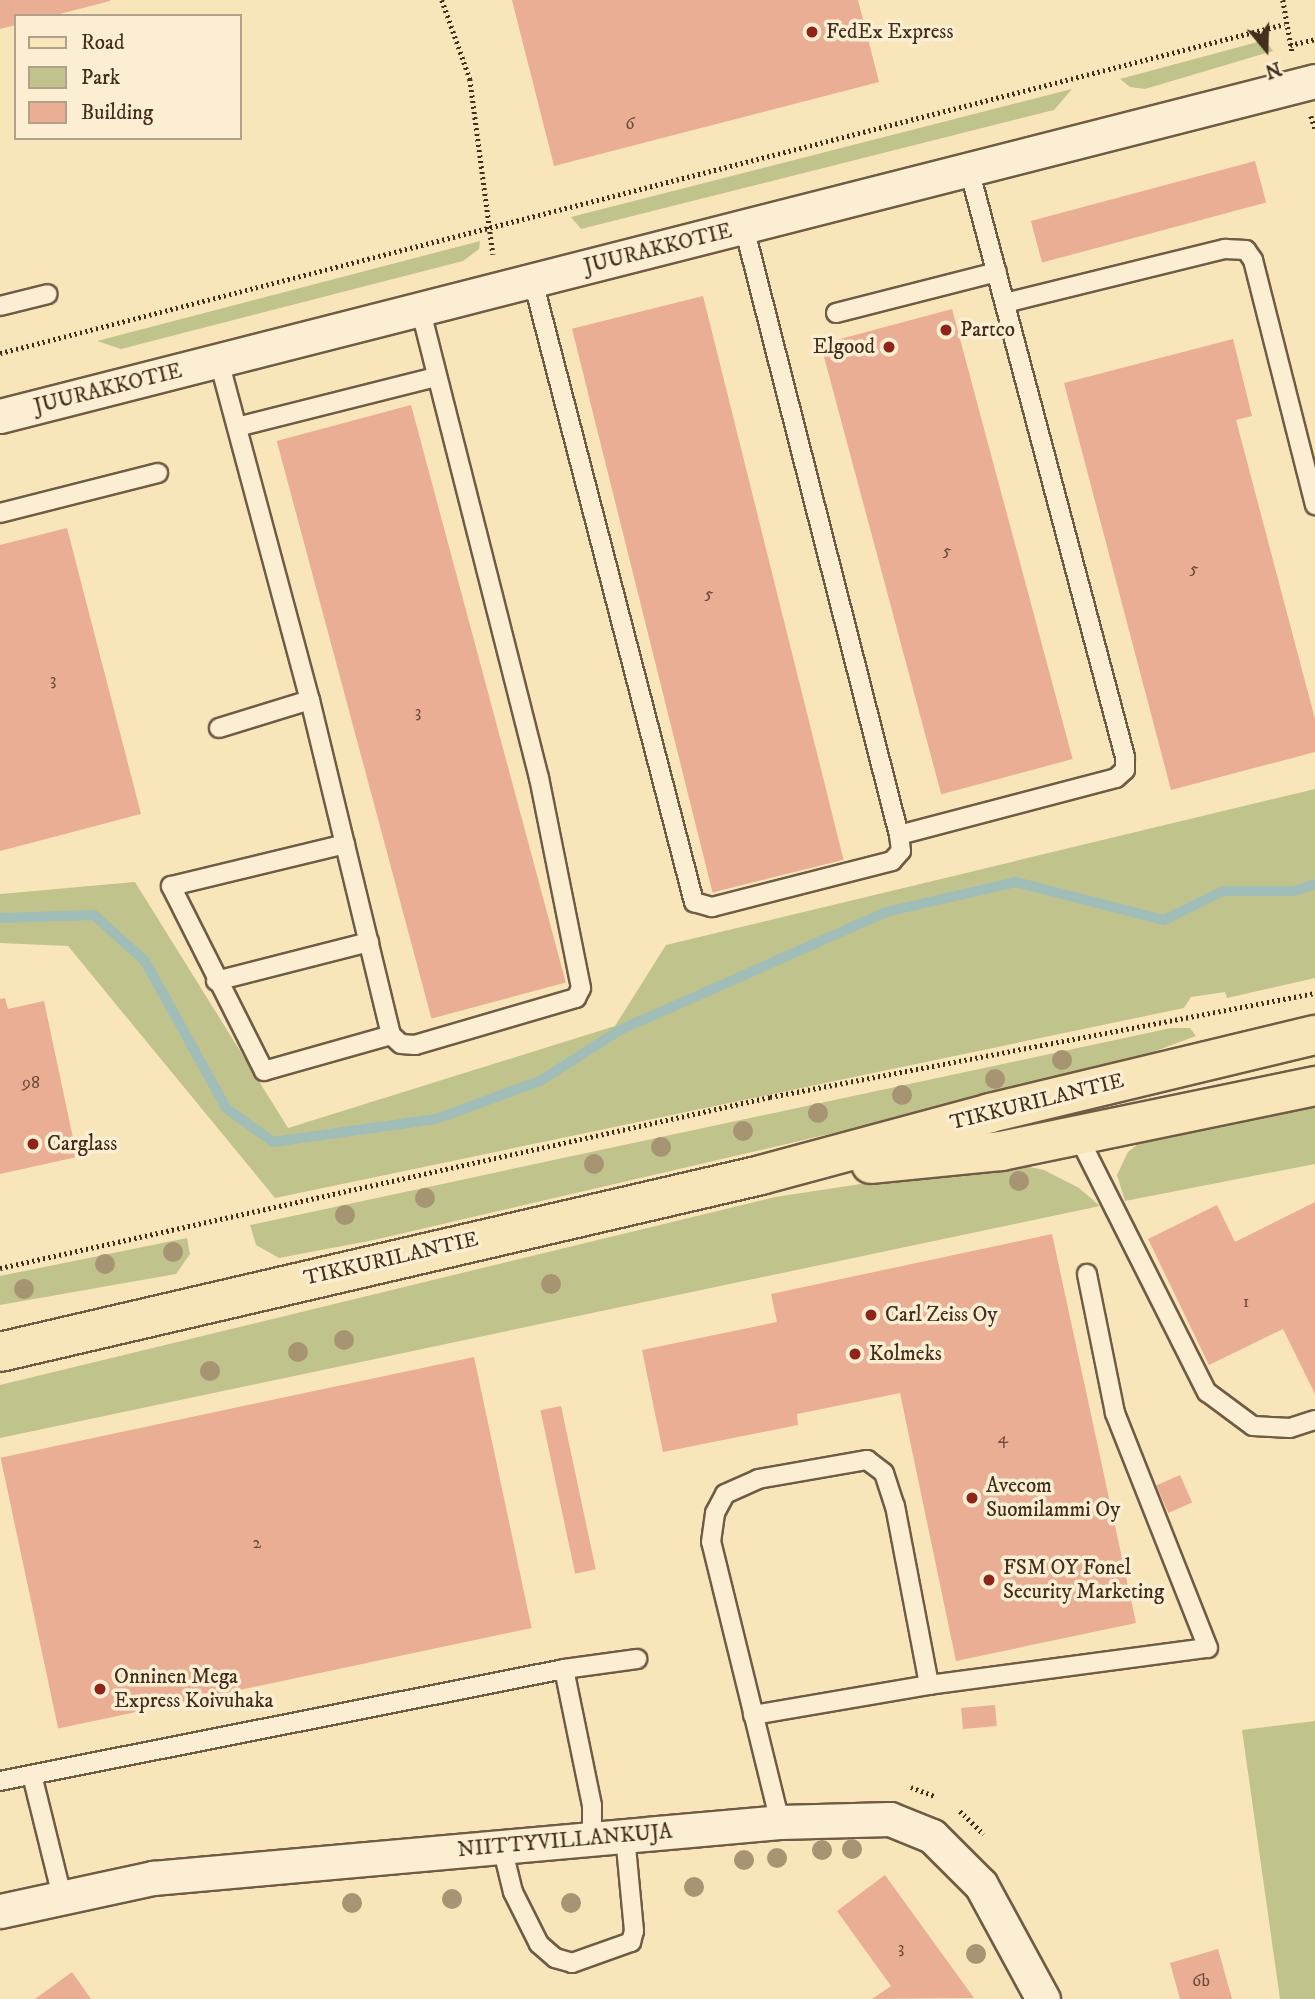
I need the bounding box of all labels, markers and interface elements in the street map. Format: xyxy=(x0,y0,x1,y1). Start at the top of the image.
legend xyxy=(14,14,242,140)
north arrow xyxy=(1231,14,1301,84)
place label: FedEx Express xyxy=(826,19,953,45)
marker: FedEx Express xyxy=(804,24,820,40)
text: Road xyxy=(81,30,125,56)
text: N xyxy=(1262,56,1284,83)
text: Park xyxy=(81,65,120,91)
text: Building xyxy=(81,100,153,126)
house number: 6 xyxy=(625,113,635,135)
street label: JUURAKKOTIE xyxy=(581,218,735,280)
place label: Partco xyxy=(960,317,1015,343)
marker: Partco xyxy=(938,322,954,338)
place label: Elgood xyxy=(813,334,875,360)
marker: Elgood xyxy=(881,339,897,355)
street label: JUURAKKOTIE xyxy=(31,358,185,420)
house number: 5 xyxy=(943,540,951,562)
house number: 5 xyxy=(1190,558,1198,580)
house number: 5 xyxy=(705,583,713,605)
house number: 3 xyxy=(50,669,56,691)
house number: 3 xyxy=(415,701,421,723)
street label: TIKKURILANTIE xyxy=(948,1068,1126,1136)
house number: 98 xyxy=(22,1072,40,1094)
place label: Carglass xyxy=(47,1131,117,1157)
marker: Carglass xyxy=(25,1136,41,1152)
street label: TIKKURILANTIE xyxy=(301,1227,481,1291)
house number: 1 xyxy=(1243,1291,1249,1313)
place label: Carl Zeiss Oy xyxy=(885,1302,997,1328)
marker: Carl Zeiss Oy xyxy=(863,1307,879,1323)
place label: Kolmeks xyxy=(869,1341,942,1367)
marker: Kolmeks xyxy=(847,1346,863,1362)
house number: 4 xyxy=(998,1427,1008,1449)
place label: Avecom Suomilammi Oy xyxy=(986,1473,1120,1523)
marker: Avecom Suomilammi Oy xyxy=(964,1490,980,1506)
house number: 2 xyxy=(253,1532,261,1554)
place label: FSM OY Fonel Security Marketing xyxy=(1003,1555,1164,1605)
marker: FSM OY Fonel Security Marketing xyxy=(981,1572,997,1588)
place label: Onninen Mega Express Koivuhaka xyxy=(114,1664,273,1714)
marker: Onninen Mega Express Koivuhaka xyxy=(92,1681,108,1697)
street label: NIITTYVILLANKUJA xyxy=(457,1819,673,1863)
house number: 3 xyxy=(898,1937,904,1959)
house number: 6b xyxy=(1192,1970,1210,1992)

